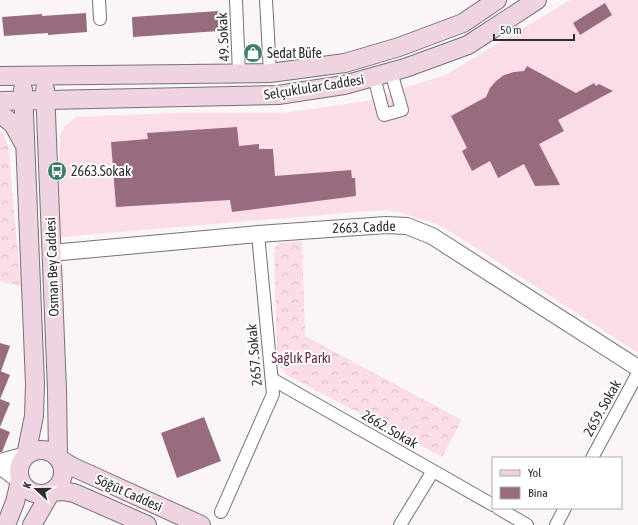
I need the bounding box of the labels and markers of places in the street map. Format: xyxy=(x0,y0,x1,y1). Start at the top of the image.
shop icon: Sedat Büfe xyxy=(242,42,264,64)
place label: Sedat Büfe xyxy=(267,45,322,61)
bus stop icon: 2663.Sokak xyxy=(46,160,68,182)
place label: 2663.Sokak xyxy=(71,163,131,179)

